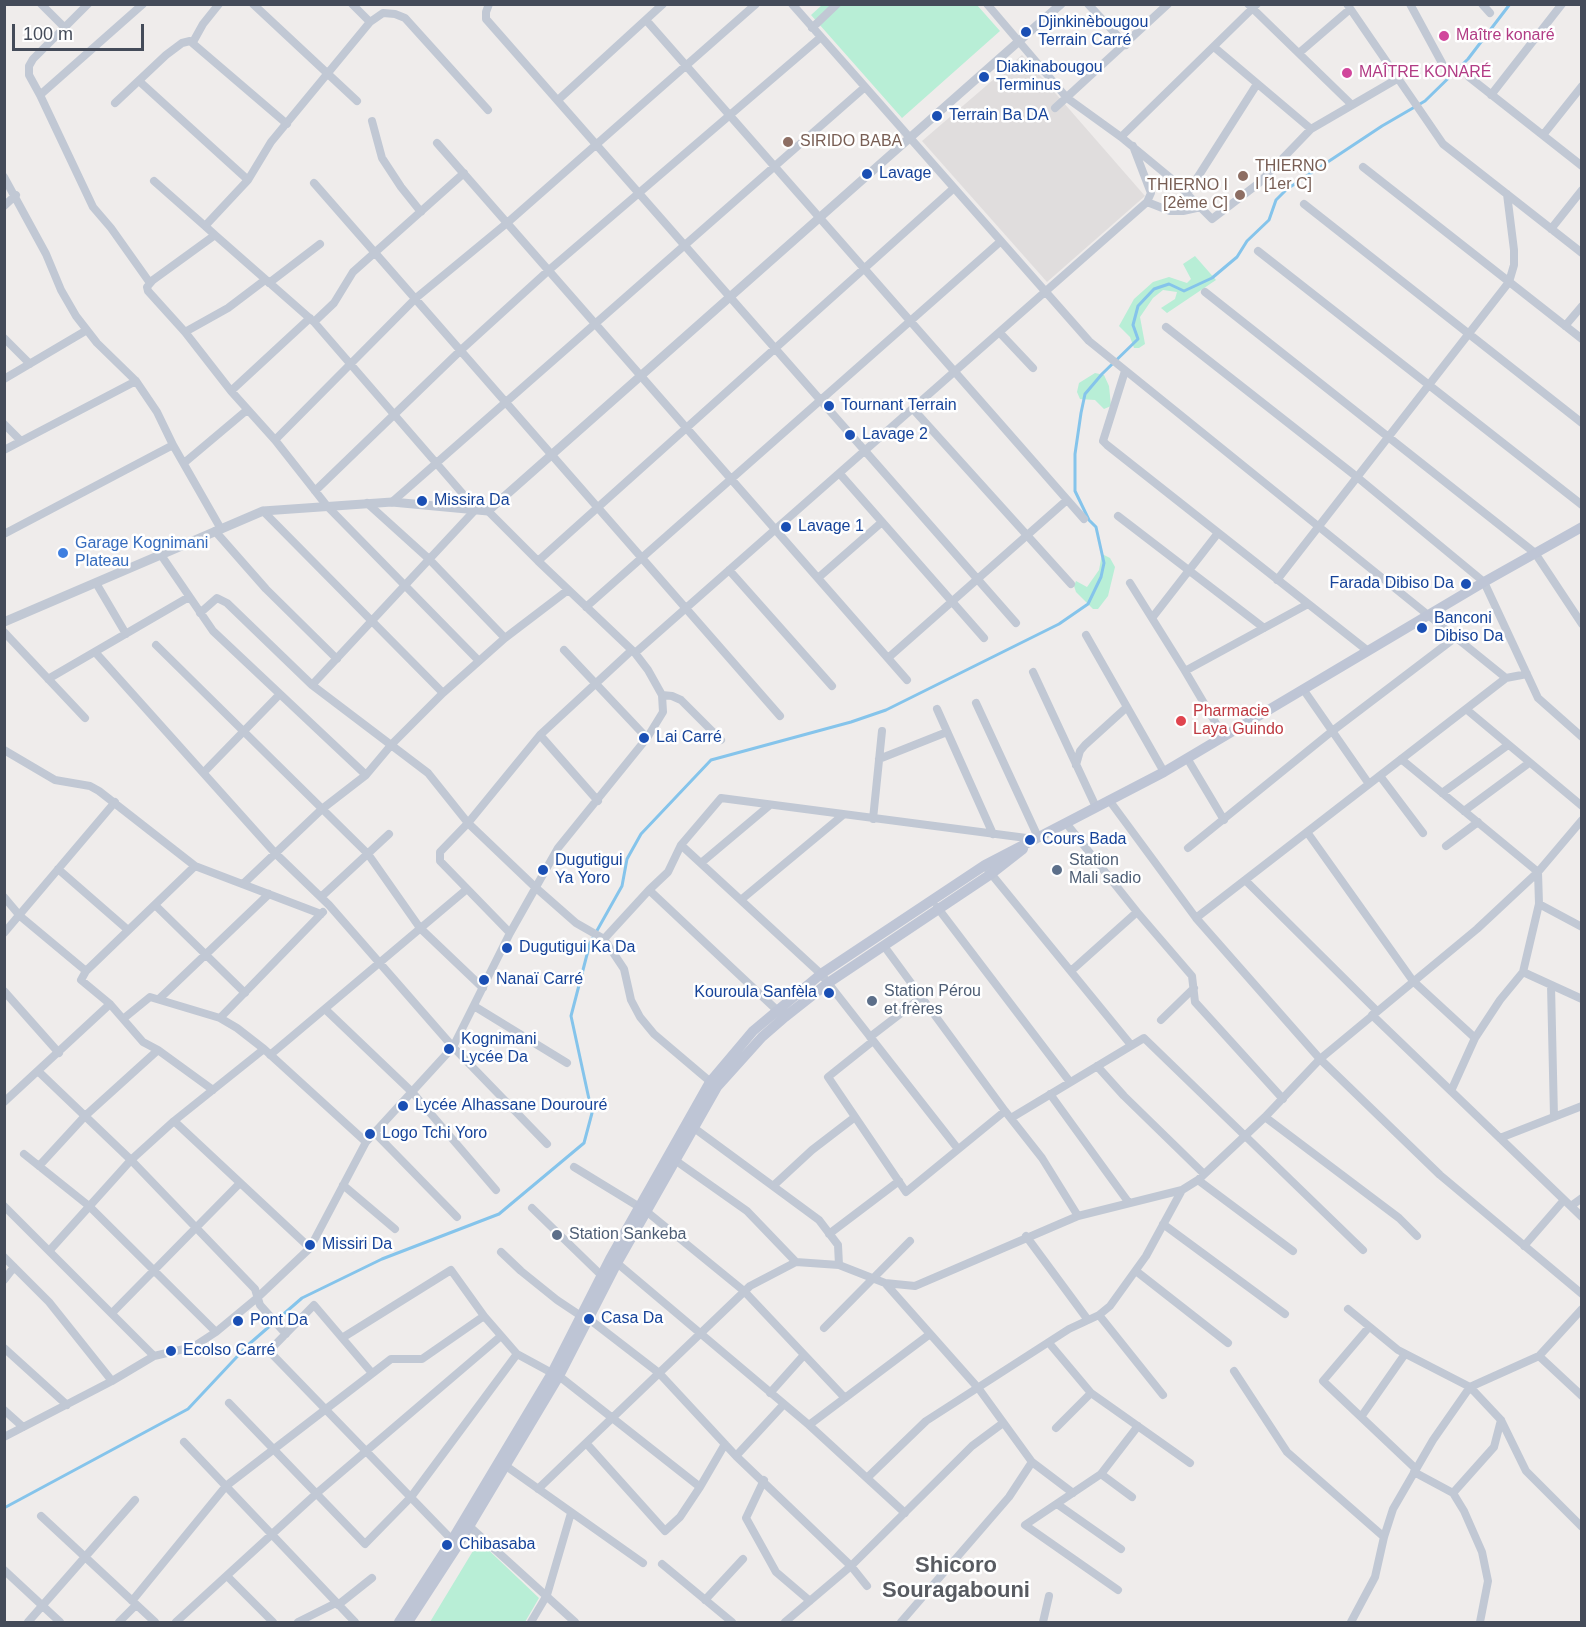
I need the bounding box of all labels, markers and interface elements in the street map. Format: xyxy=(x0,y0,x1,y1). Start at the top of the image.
scale bar xyxy=(15,12,147,50)
place label: Djinkinèbougou Terrain Carré xyxy=(1038,13,1148,51)
text: 100 m xyxy=(23,24,73,44)
marker: Djinkinèbougou Terrain Carré xyxy=(1019,25,1033,39)
place label: Maître konaré xyxy=(1456,26,1555,46)
marker: Maître konaré xyxy=(1437,29,1451,43)
place label: Diakinabougou Terminus xyxy=(996,58,1103,96)
place label: MAÎTRE KONARÉ xyxy=(1359,63,1491,83)
marker: MAÎTRE KONARÉ xyxy=(1340,66,1354,80)
marker: Diakinabougou Terminus xyxy=(977,70,991,84)
place label: Terrain Ba DA xyxy=(949,106,1049,126)
marker: Terrain Ba DA xyxy=(930,109,944,123)
place label: SIRIDO BABA xyxy=(800,132,902,152)
marker: SIRIDO BABA xyxy=(781,135,795,149)
place label: THIERNO I [1er C] xyxy=(1255,157,1327,195)
place label: Lavage xyxy=(879,164,931,184)
marker: Lavage xyxy=(860,167,874,181)
marker: THIERNO I [1er C] xyxy=(1236,169,1250,183)
place label: THIERNO I [2ème C] xyxy=(1147,176,1228,214)
marker: THIERNO I [2ème C] xyxy=(1233,188,1247,202)
place label: Tournant Terrain xyxy=(841,396,957,416)
marker: Tournant Terrain xyxy=(822,399,836,413)
place label: Lavage 2 xyxy=(862,425,928,445)
marker: Lavage 2 xyxy=(843,428,857,442)
place label: Missira Da xyxy=(434,491,510,511)
marker: Missira Da xyxy=(415,494,429,508)
place label: Lavage 1 xyxy=(798,517,864,537)
marker: Lavage 1 xyxy=(779,520,793,534)
place label: Garage Kognimani Plateau xyxy=(75,534,208,572)
marker: Garage Kognimani Plateau xyxy=(56,546,70,560)
place label: Farada Dibiso Da xyxy=(1330,574,1454,594)
marker: Farada Dibiso Da xyxy=(1459,577,1473,591)
place label: Banconi Dibiso Da xyxy=(1434,609,1503,647)
marker: Banconi Dibiso Da xyxy=(1415,621,1429,635)
place label: Pharmacie Laya Guindo xyxy=(1193,702,1284,740)
marker: Pharmacie Laya Guindo xyxy=(1174,714,1188,728)
place label: Lai Carré xyxy=(656,728,722,748)
marker: Lai Carré xyxy=(637,731,651,745)
place label: Cours Bada xyxy=(1042,830,1126,850)
marker: Cours Bada xyxy=(1023,833,1037,847)
place label: Dugutigui Ya Yoro xyxy=(555,851,623,889)
place label: Station Mali sadio xyxy=(1069,851,1141,889)
marker: Dugutigui Ya Yoro xyxy=(536,863,550,877)
marker: Station Mali sadio xyxy=(1050,863,1064,877)
place label: Dugutigui Ka Da xyxy=(519,938,636,958)
marker: Dugutigui Ka Da xyxy=(500,941,514,955)
place label: Nanaï Carré xyxy=(496,970,583,990)
marker: Nanaï Carré xyxy=(477,973,491,987)
place label: Station Pérou et frères xyxy=(884,982,981,1020)
place label: Kouroula Sanfèla xyxy=(694,983,817,1003)
marker: Kouroula Sanfèla xyxy=(822,986,836,1000)
marker: Station Pérou et frères xyxy=(865,994,879,1008)
place label: Kognimani Lycée Da xyxy=(461,1030,537,1068)
marker: Kognimani Lycée Da xyxy=(442,1042,456,1056)
place label: Lycée Alhassane Dourouré xyxy=(415,1096,607,1116)
marker: Lycée Alhassane Dourouré xyxy=(396,1099,410,1113)
place label: Logo Tchi Yoro xyxy=(382,1124,487,1144)
marker: Logo Tchi Yoro xyxy=(363,1127,377,1141)
place label: Station Sankeba xyxy=(569,1225,686,1245)
marker: Station Sankeba xyxy=(550,1228,564,1242)
place label: Missiri Da xyxy=(322,1235,392,1255)
marker: Missiri Da xyxy=(303,1238,317,1252)
place label: Casa Da xyxy=(601,1309,663,1329)
place label: Pont Da xyxy=(250,1311,308,1331)
marker: Casa Da xyxy=(582,1312,596,1326)
marker: Pont Da xyxy=(231,1314,245,1328)
place label: Ecolso Carré xyxy=(183,1341,275,1361)
marker: Ecolso Carré xyxy=(164,1344,178,1358)
place label: Chibasaba xyxy=(459,1535,536,1555)
marker: Chibasaba xyxy=(440,1538,454,1552)
district label: Shicoro Souragabouni xyxy=(882,1553,1030,1604)

